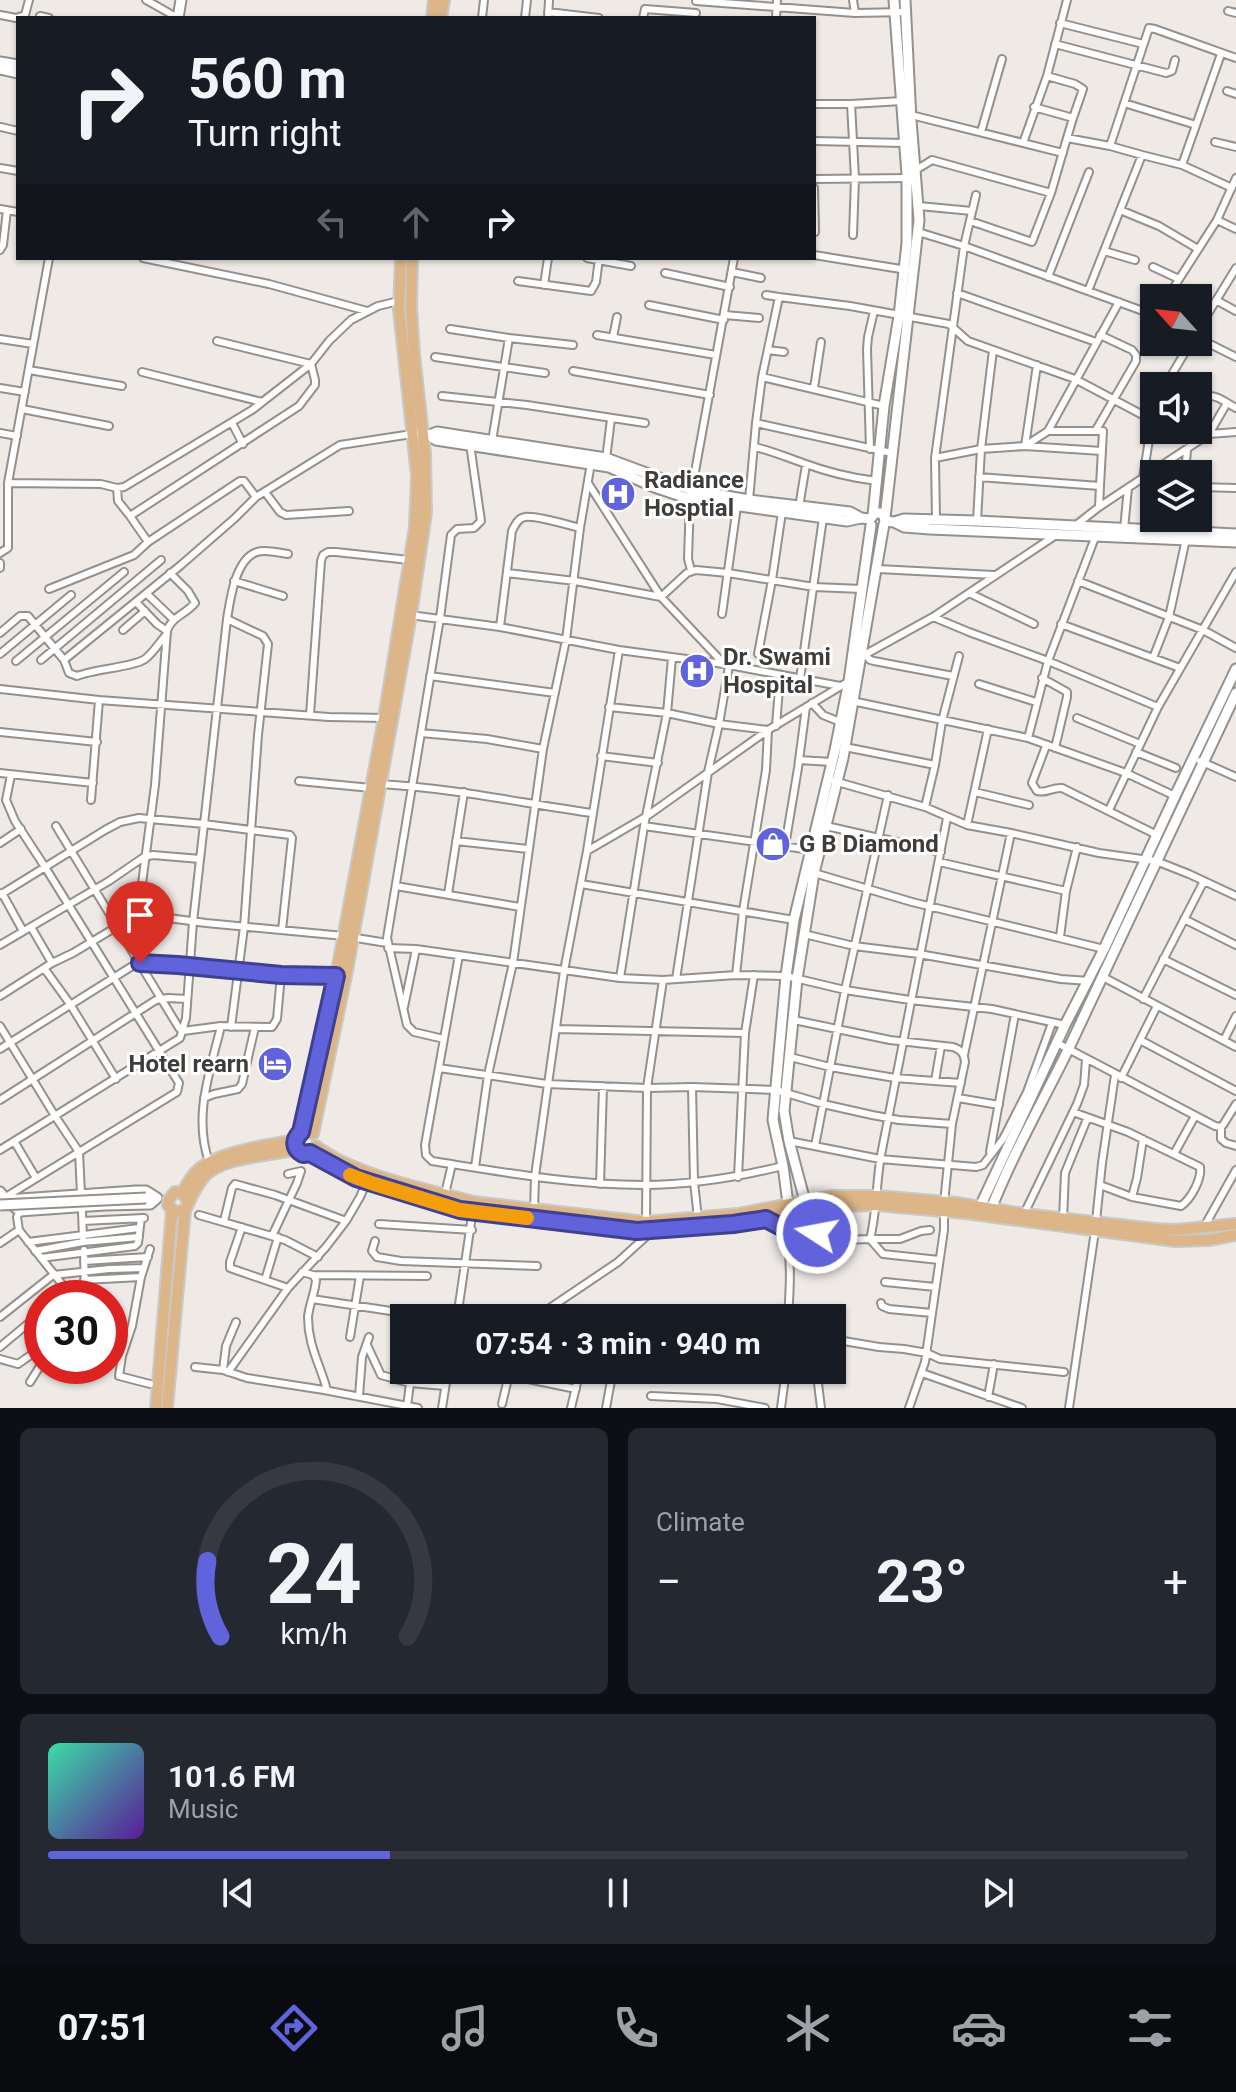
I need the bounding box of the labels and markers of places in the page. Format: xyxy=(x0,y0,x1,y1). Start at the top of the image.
place label: Radiance Hosptial xyxy=(644,466,744,522)
hospital icon: Radiance Hosptial xyxy=(599,475,637,513)
place label: Dr. Swami Hospital xyxy=(723,643,831,699)
hospital icon: Dr. Swami Hospital xyxy=(678,652,716,690)
shop icon: G B Diamond xyxy=(754,825,792,863)
place label: G B Diamond xyxy=(799,830,939,858)
pin xyxy=(106,881,174,963)
hotel icon: Hotel rearn xyxy=(256,1045,294,1083)
place label: Hotel rearn xyxy=(128,1050,249,1078)

